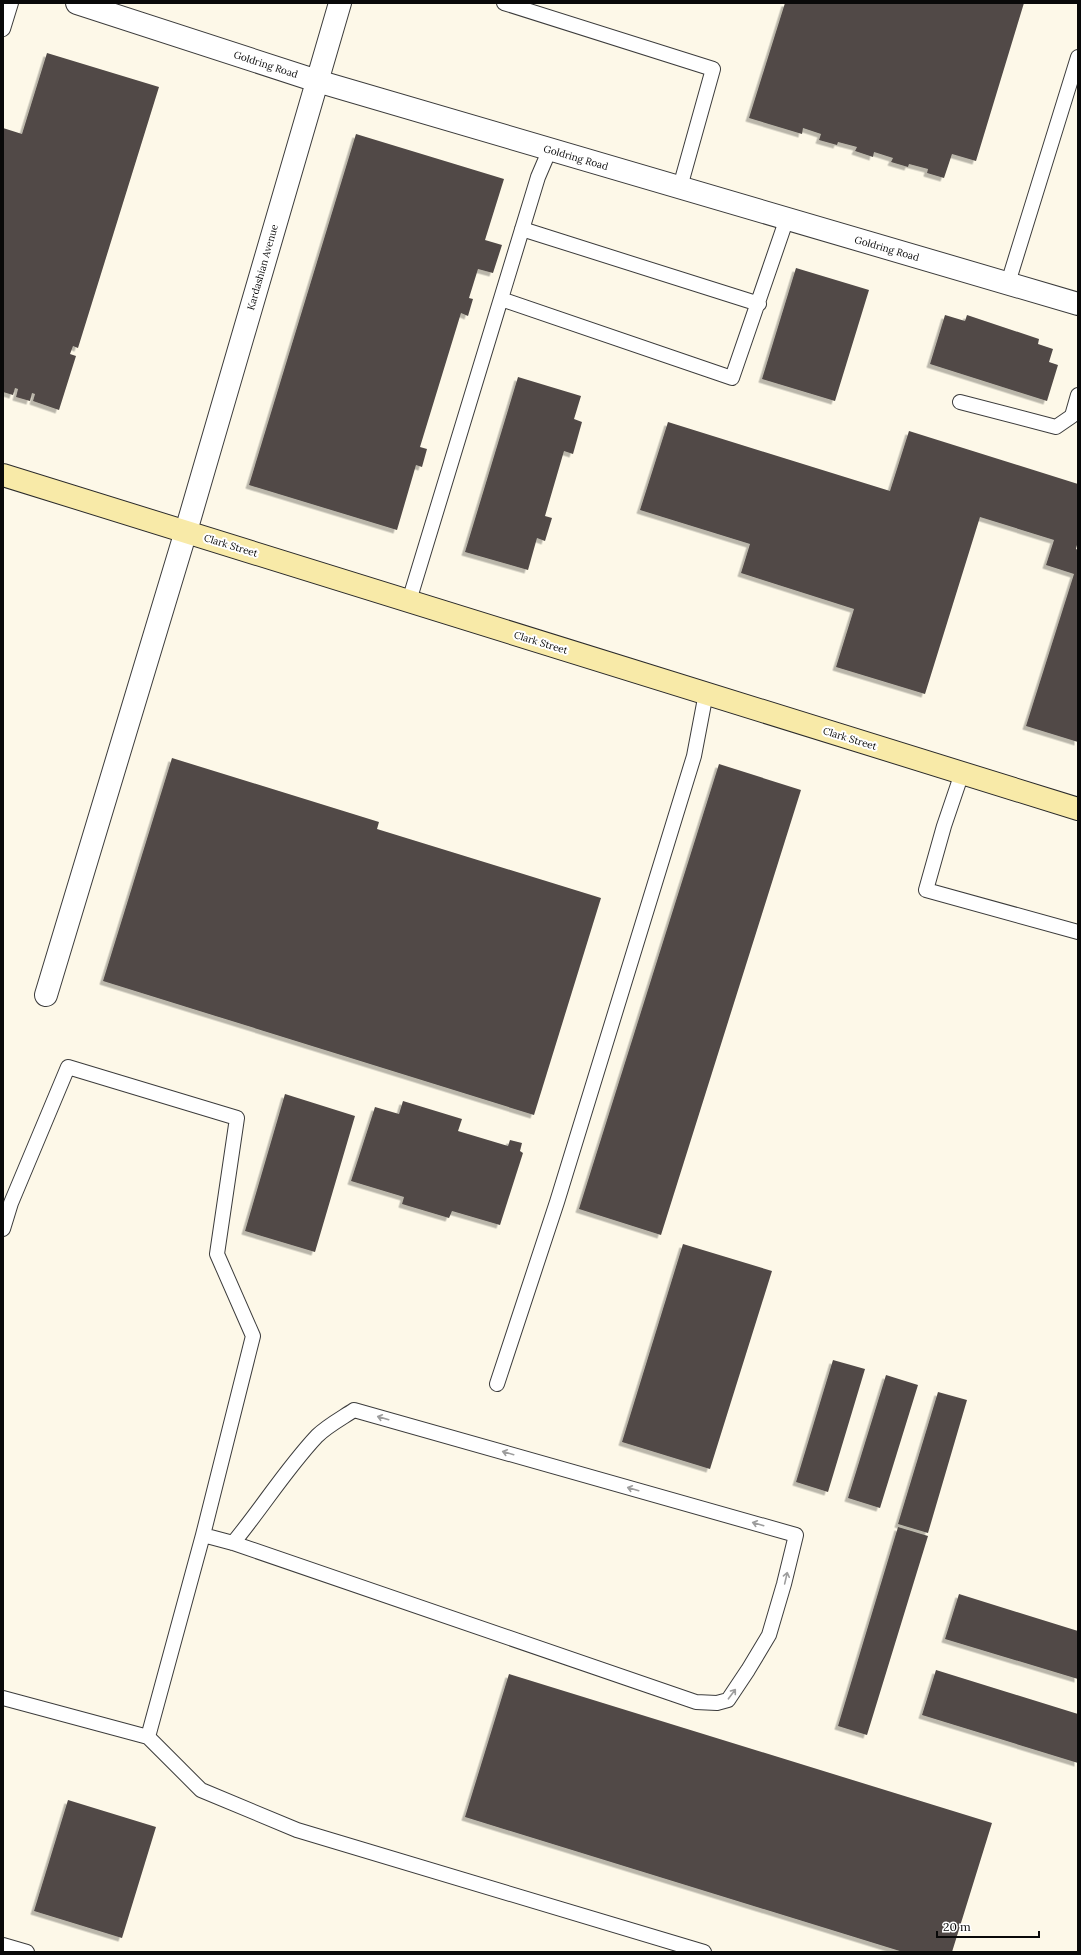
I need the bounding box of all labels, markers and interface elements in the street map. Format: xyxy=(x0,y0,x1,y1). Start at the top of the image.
street label: Goldring Road xyxy=(232,48,300,81)
street label: Goldring Road xyxy=(542,142,610,173)
street label: Kardashian Avenue xyxy=(244,222,281,312)
street label: Goldring Road xyxy=(853,233,921,264)
street label: Clark Street xyxy=(202,531,259,560)
street label: Clark Street xyxy=(512,628,569,657)
street label: Clark Street xyxy=(821,724,878,753)
one-way arrow xyxy=(377,1414,390,1421)
one-way arrow xyxy=(502,1449,515,1456)
one-way arrow xyxy=(627,1485,640,1492)
one-way arrow xyxy=(752,1520,765,1527)
one-way arrow xyxy=(782,1571,790,1584)
one-way arrow xyxy=(727,1689,736,1700)
scale bar xyxy=(937,1913,1039,1939)
text: 20 m xyxy=(943,1919,971,1934)

